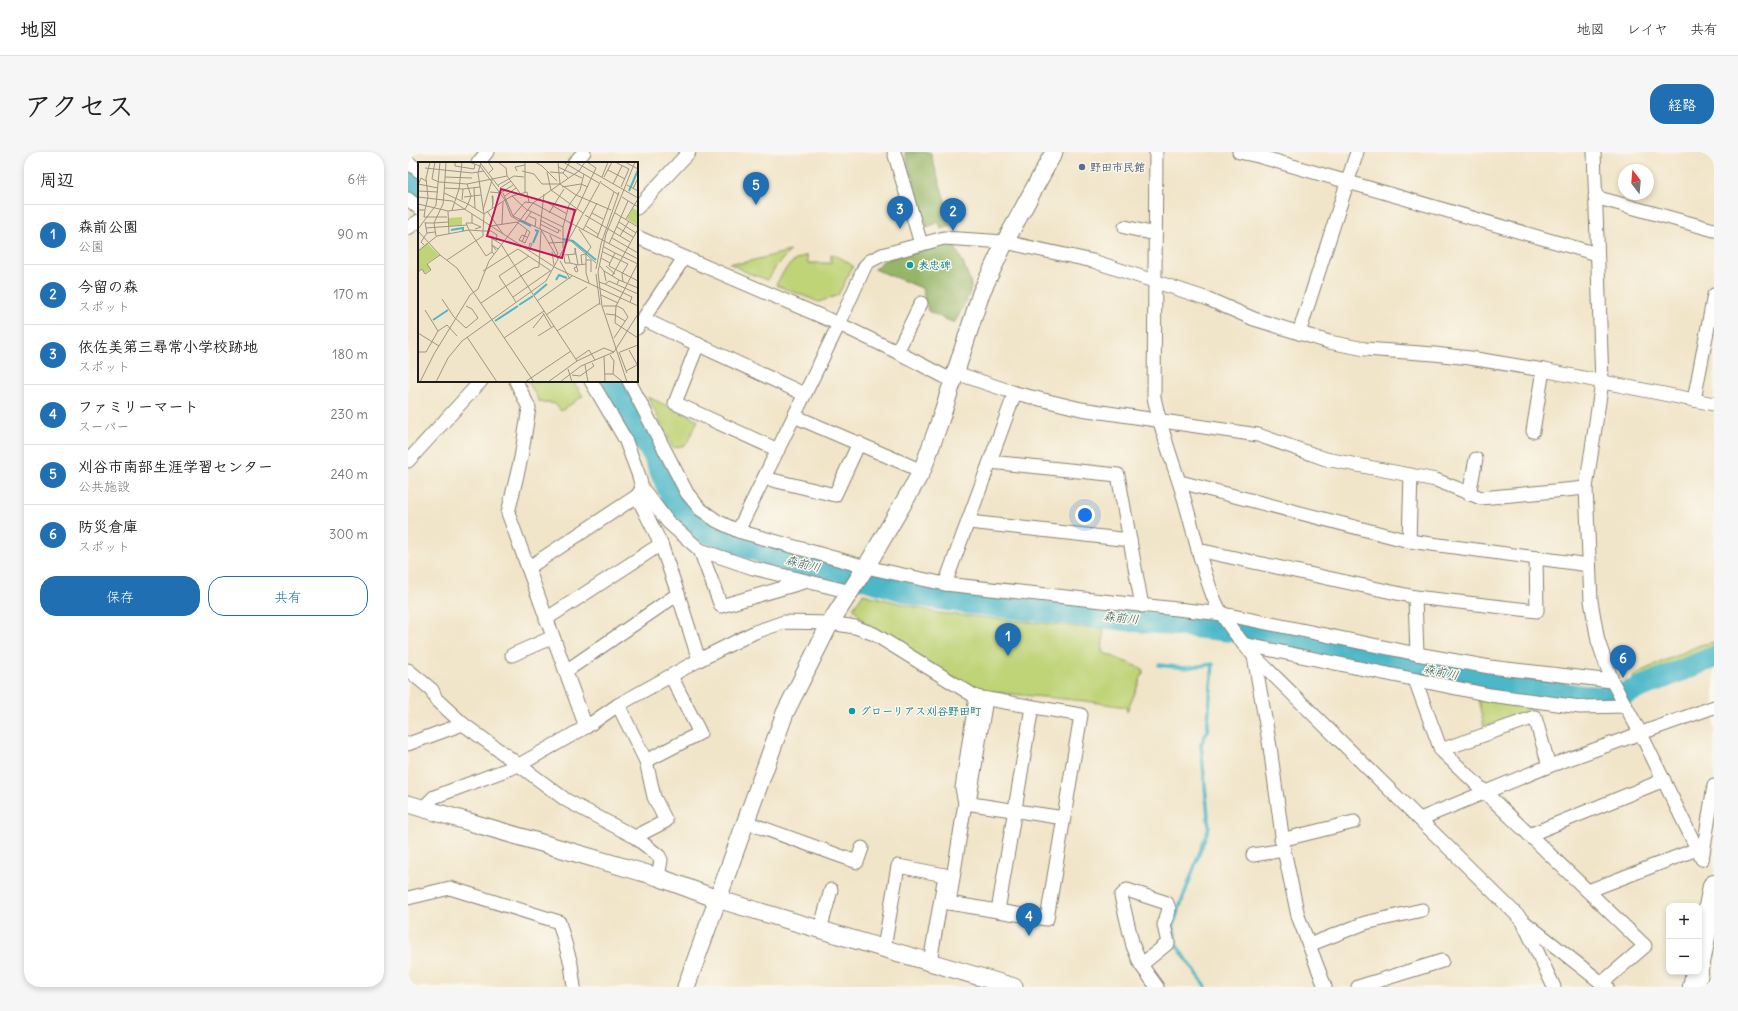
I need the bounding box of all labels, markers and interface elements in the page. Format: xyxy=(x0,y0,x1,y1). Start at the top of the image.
text: 地図 xyxy=(20,17,58,41)
text: 地図 xyxy=(1577,20,1605,38)
text: レイヤ xyxy=(1627,20,1668,38)
text: 共有 xyxy=(1690,20,1718,38)
button: 経路 xyxy=(1650,84,1714,124)
text: アクセス xyxy=(24,88,134,124)
place label: 野田市民館 xyxy=(1090,160,1145,174)
inset map xyxy=(418,162,638,382)
marker: 野田市民館 xyxy=(1077,162,1087,172)
north arrow xyxy=(1618,164,1654,200)
text: 周辺 xyxy=(40,169,74,191)
text: 6件 xyxy=(347,171,368,188)
pin: 5 xyxy=(743,172,769,205)
pin: 3 xyxy=(887,196,913,229)
pin: 2 xyxy=(940,198,966,231)
text: 森前公園 xyxy=(78,217,138,236)
text: 1 xyxy=(50,226,56,243)
text: 90 m xyxy=(337,226,368,243)
text: 公園 xyxy=(78,238,104,255)
place label: 表忠碑 xyxy=(918,258,951,272)
marker: 表忠碑 xyxy=(905,260,915,270)
text: 今留の森 xyxy=(78,277,138,296)
text: 2 xyxy=(49,286,57,303)
text: 170 m xyxy=(333,286,368,303)
text: スポット xyxy=(78,298,130,315)
text: 依佐美第三尋常小学校跡地 xyxy=(78,337,258,356)
text: 3 xyxy=(49,346,57,363)
text: 180 m xyxy=(332,346,368,363)
text: スポット xyxy=(78,358,130,375)
text: ファミリーマート xyxy=(78,397,199,416)
text: 4 xyxy=(49,406,57,423)
text: 230 m xyxy=(330,406,368,423)
text: スーパー xyxy=(78,418,129,435)
text: 刈谷市南部生涯学習センター xyxy=(78,457,273,476)
text: 5 xyxy=(49,466,57,483)
text: 240 m xyxy=(331,466,368,483)
text: 公共施設 xyxy=(78,478,130,495)
your location xyxy=(1075,505,1095,525)
text: 防災倉庫 xyxy=(78,517,138,536)
text: 6 xyxy=(49,526,57,543)
text: 300 m xyxy=(329,526,368,543)
text: スポット xyxy=(78,538,130,555)
water label: 森前川 xyxy=(784,552,822,575)
button: 保存 xyxy=(40,576,200,616)
button: 共有 xyxy=(208,576,368,616)
water label: 森前川 xyxy=(1102,608,1140,627)
pin: 1 xyxy=(995,623,1021,656)
pin: 6 xyxy=(1610,645,1636,678)
water label: 森前川 xyxy=(1422,660,1460,683)
place label: グローリアス刈谷野田町 xyxy=(860,704,982,718)
marker: グローリアス刈谷野田町 xyxy=(847,706,857,716)
pin: 4 xyxy=(1016,903,1042,936)
map controls xyxy=(1666,903,1702,975)
button: + xyxy=(1666,903,1702,939)
button: − xyxy=(1666,939,1702,975)

